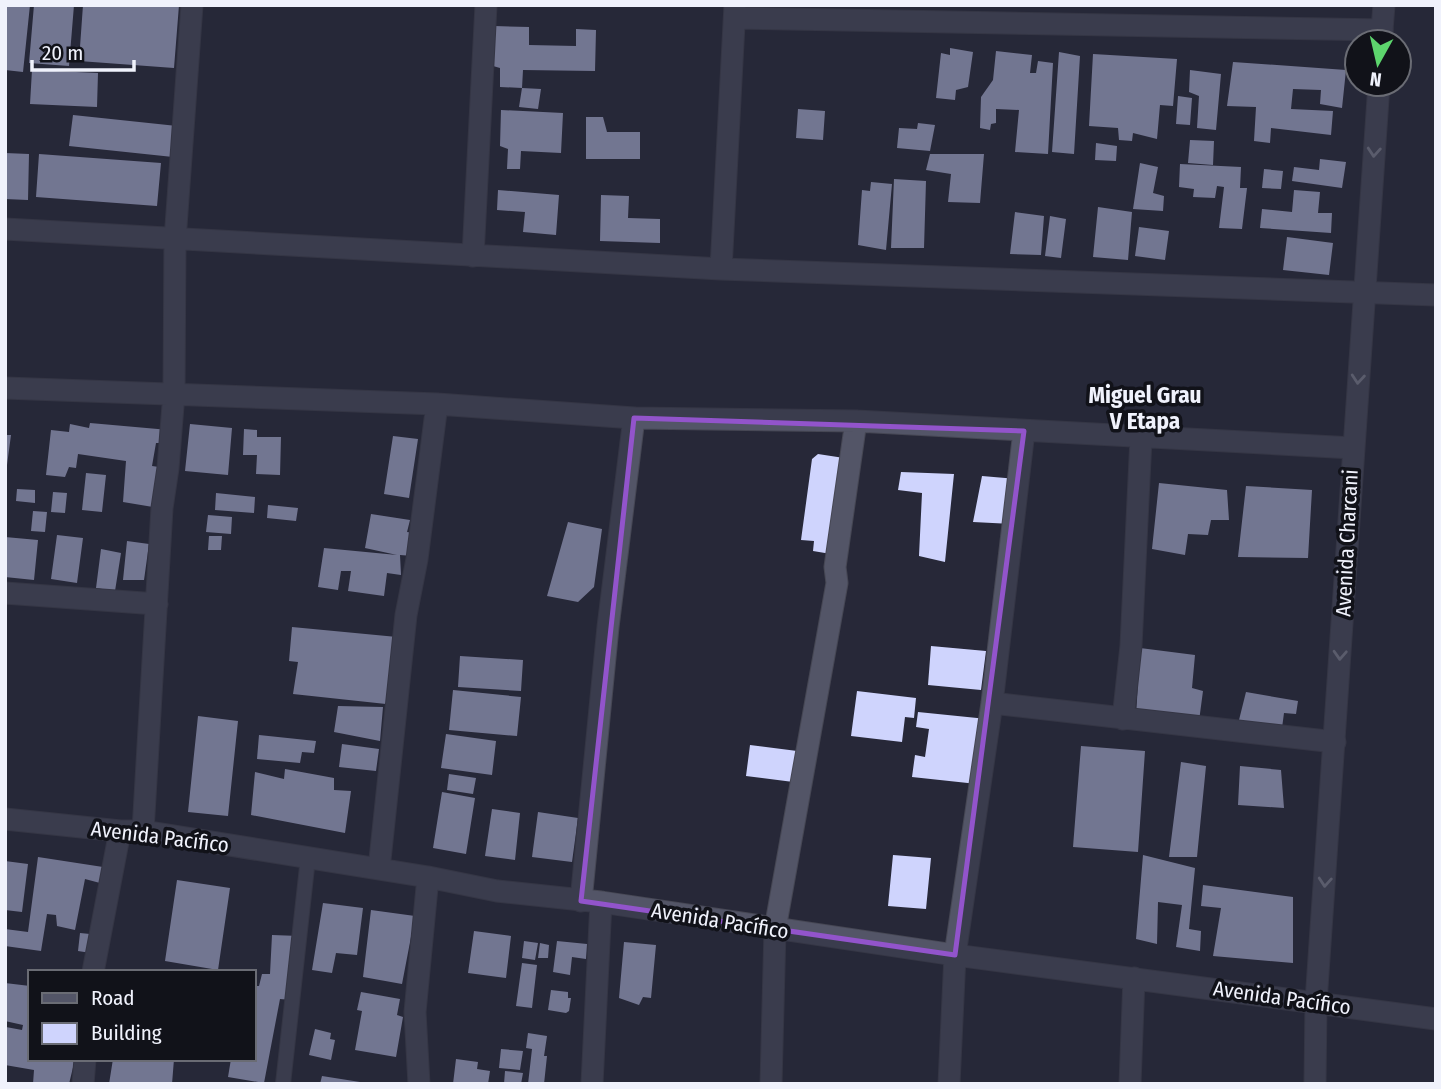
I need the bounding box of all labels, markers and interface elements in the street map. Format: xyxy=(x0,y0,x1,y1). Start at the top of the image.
scale bar xyxy=(32,28,133,72)
north arrow xyxy=(1343,28,1413,98)
text: 20 m xyxy=(42,40,83,66)
text: N xyxy=(1368,67,1383,92)
one-way arrow xyxy=(1367,147,1382,158)
one-way arrow xyxy=(1351,374,1366,385)
district label: Miguel Grau V Etapa xyxy=(1088,381,1202,435)
street label: Avenida Charcani xyxy=(1330,469,1364,617)
one-way arrow xyxy=(1333,650,1348,661)
street label: Avenida Pacífico xyxy=(90,816,230,858)
one-way arrow xyxy=(1317,877,1332,888)
street label: Avenida Pacífico xyxy=(650,897,790,945)
legend xyxy=(28,970,256,1061)
street label: Avenida Pacífico xyxy=(1212,975,1352,1021)
text: Road xyxy=(91,985,135,1011)
text: Building xyxy=(91,1020,162,1046)

